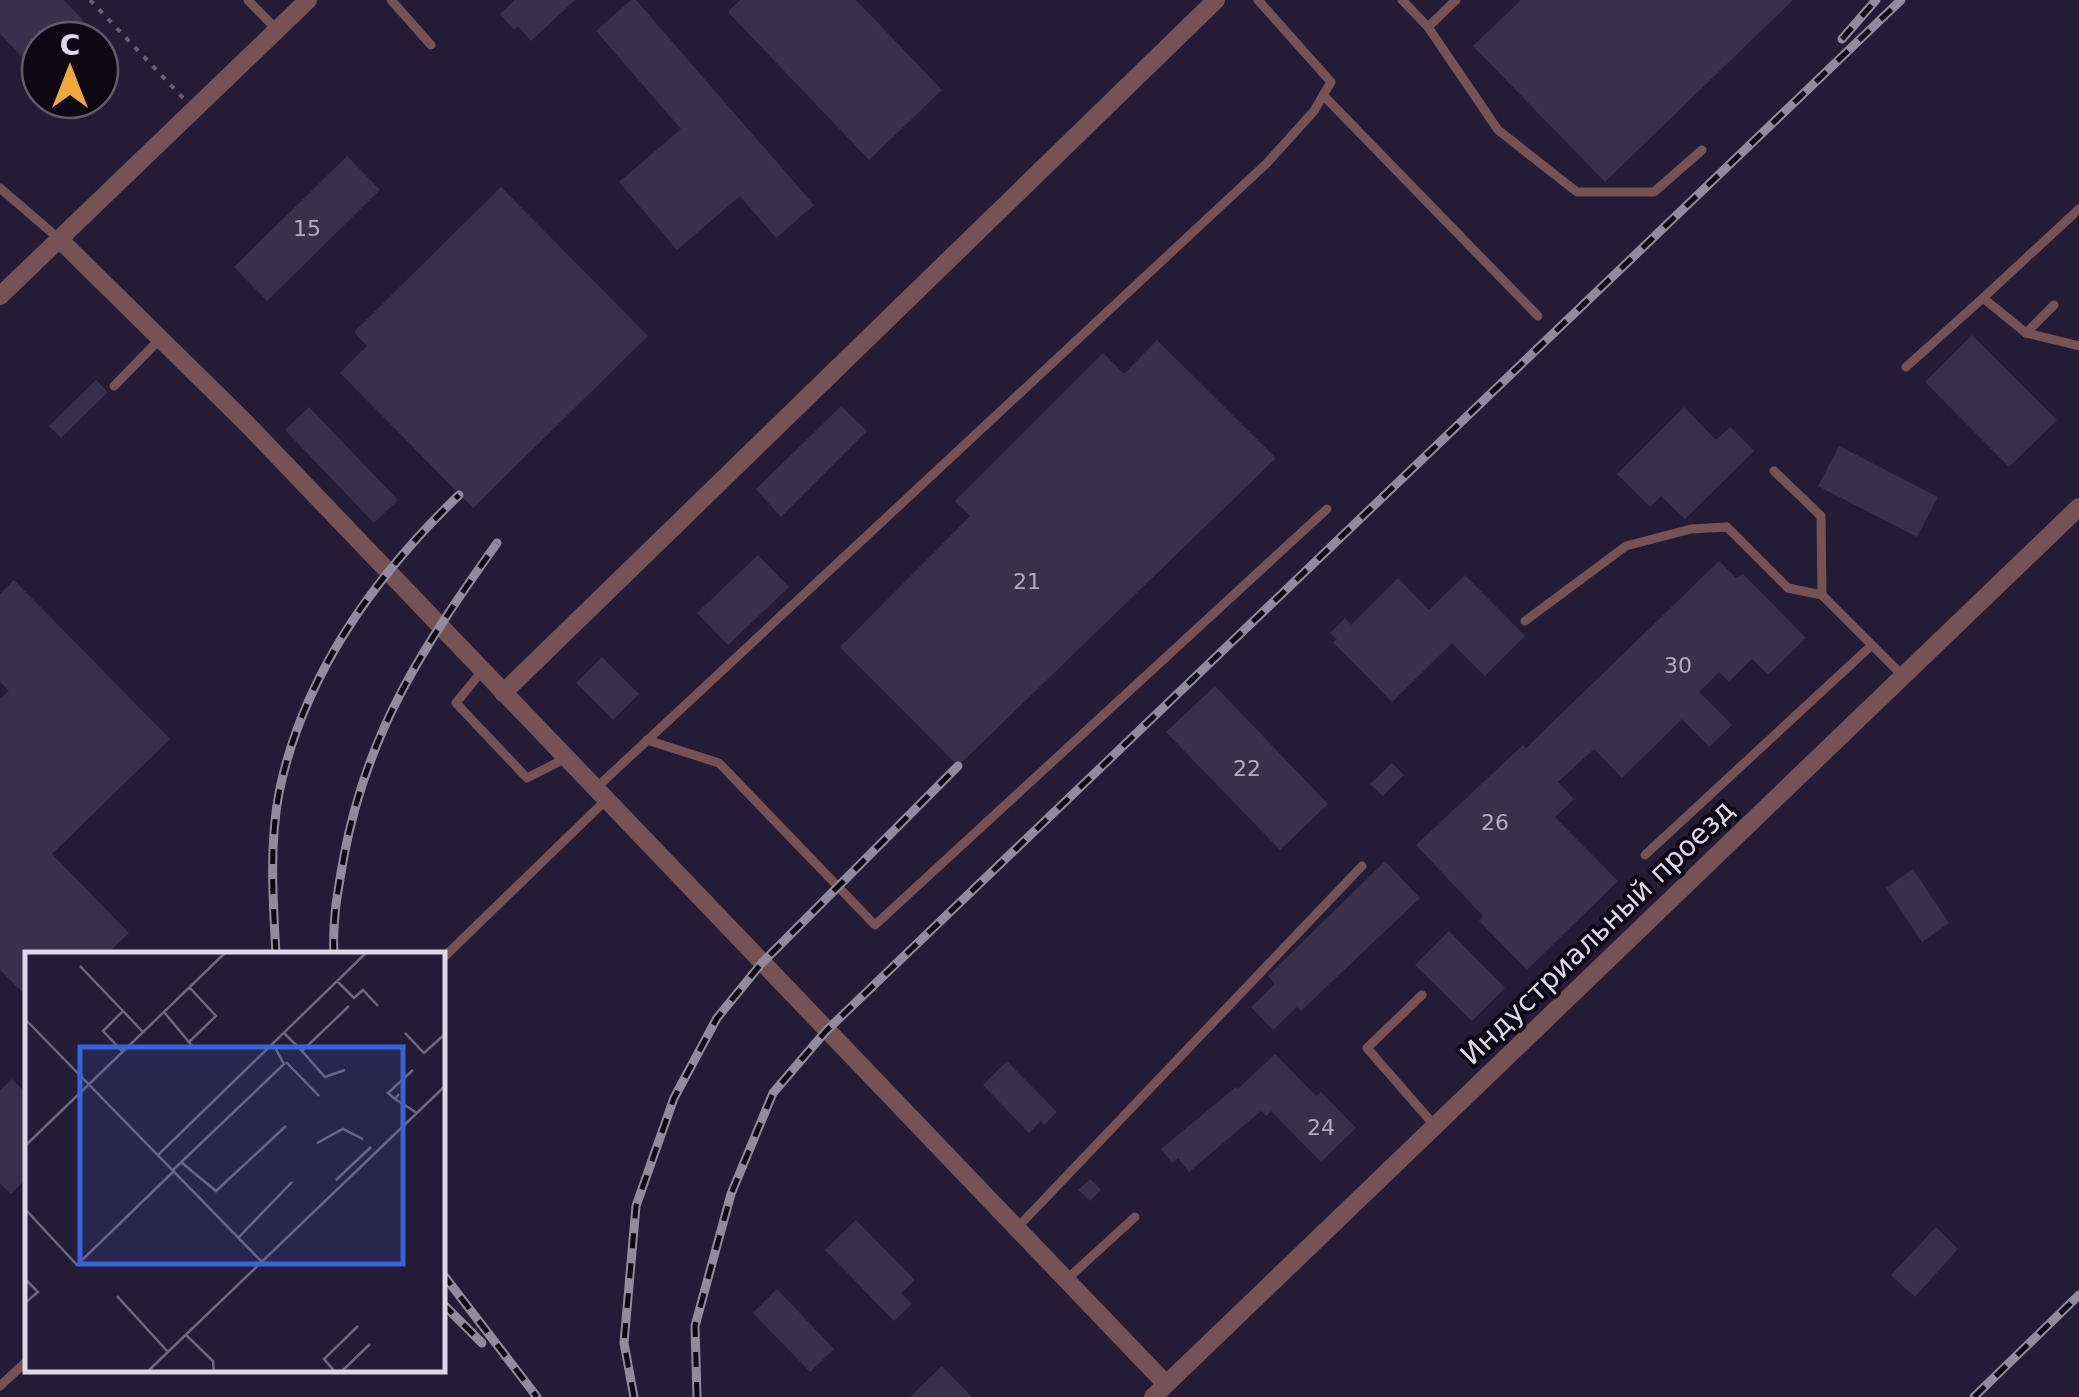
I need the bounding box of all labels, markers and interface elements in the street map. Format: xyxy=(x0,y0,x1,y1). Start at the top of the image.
north arrow xyxy=(20,20,120,120)
text: С xyxy=(60,29,80,62)
house number: 15 xyxy=(293,216,321,241)
house number: 21 xyxy=(1013,569,1041,594)
house number: 30 xyxy=(1664,653,1692,678)
house number: 22 xyxy=(1233,756,1261,781)
street label: Индустриальный проезд xyxy=(1454,793,1741,1072)
house number: 26 xyxy=(1481,810,1509,835)
inset map xyxy=(25,952,445,1372)
house number: 24 xyxy=(1307,1115,1335,1140)

